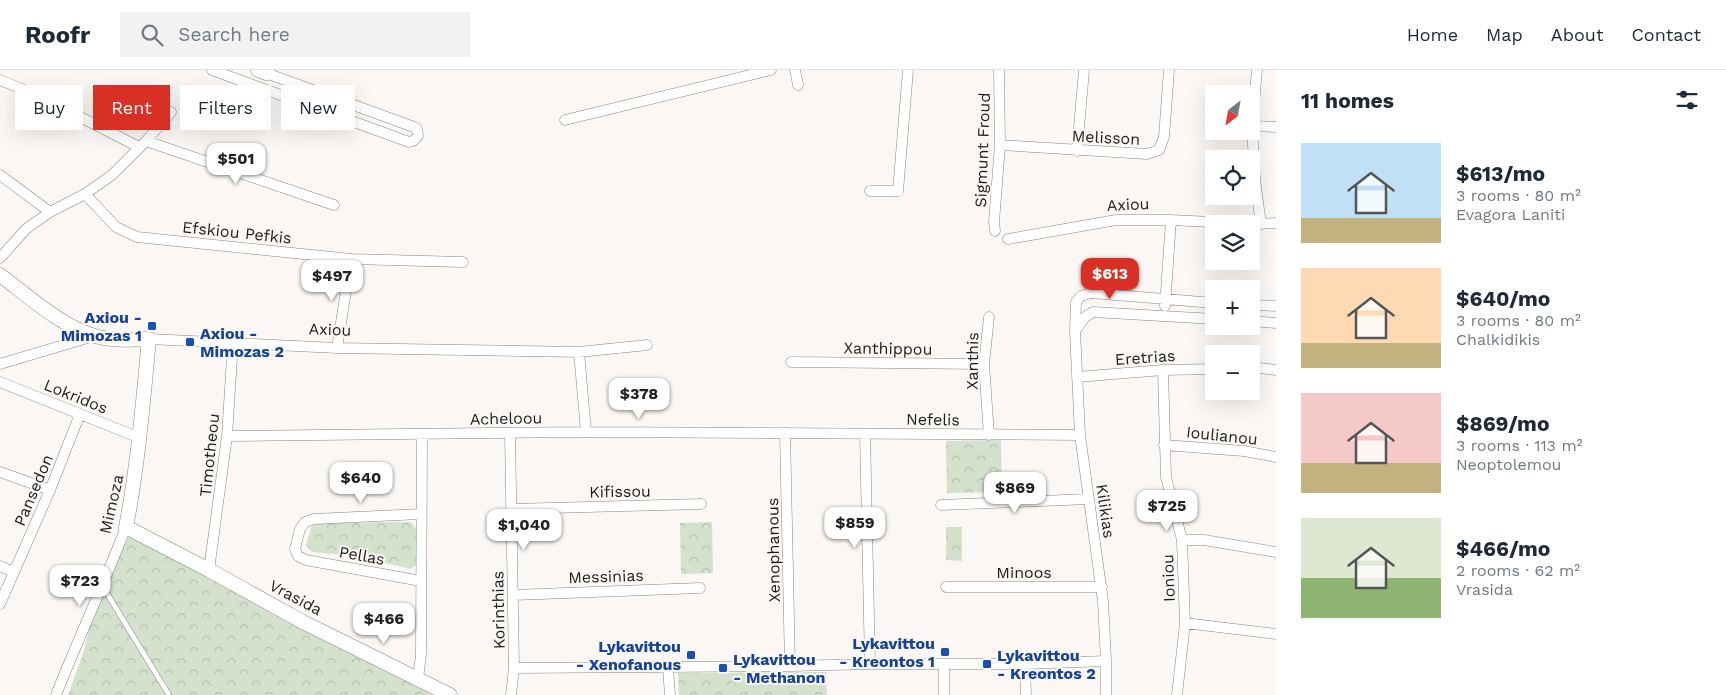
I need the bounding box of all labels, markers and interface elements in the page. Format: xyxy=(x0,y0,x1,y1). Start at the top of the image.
search box xyxy=(120,12,470,57)
text: Roofr xyxy=(25,21,90,49)
icon: search xyxy=(138,21,166,49)
text: Search here xyxy=(178,23,290,46)
text: Home xyxy=(1407,24,1458,45)
text: Map xyxy=(1486,24,1523,45)
text: About xyxy=(1551,24,1603,45)
text: Contact xyxy=(1631,24,1701,45)
chip: Buy xyxy=(15,85,83,130)
chip: Rent xyxy=(93,85,170,130)
chip: Filters xyxy=(180,85,271,130)
chip: New xyxy=(281,85,355,130)
north arrow xyxy=(1205,85,1260,140)
map controls xyxy=(1205,85,1260,400)
icon: filters xyxy=(1673,86,1701,114)
text: 11 homes xyxy=(1301,88,1394,113)
street label: Sigmunt Froud xyxy=(971,92,994,208)
street label: Melisson xyxy=(1071,126,1141,149)
pin: $501 xyxy=(206,142,266,185)
text: $501 xyxy=(218,149,254,168)
button: locate xyxy=(1205,150,1260,205)
text: $613/mo xyxy=(1456,161,1545,186)
icon: home xyxy=(1341,163,1401,223)
text: 3 rooms · 80 m² xyxy=(1456,186,1581,205)
street label: Axiou xyxy=(1106,194,1150,215)
text: Evagora Laniti xyxy=(1456,205,1565,224)
button: layers xyxy=(1205,215,1260,270)
street label: Efskiou Pefkis xyxy=(181,217,293,248)
pin: $613 xyxy=(1080,258,1140,300)
pin: $497 xyxy=(302,260,362,302)
text: $613 xyxy=(1092,264,1128,283)
text: $497 xyxy=(312,266,352,285)
button: + xyxy=(1205,280,1260,335)
text: $640/mo xyxy=(1456,286,1550,311)
icon: home xyxy=(1341,288,1401,348)
place label: Axiou - Mimozas 1 xyxy=(61,308,142,345)
text: 3 rooms · 80 m² xyxy=(1456,311,1581,330)
street label: Axiou xyxy=(308,319,352,340)
marker: Axiou - Mimozas 1 xyxy=(146,320,158,332)
place label: Axiou - Mimozas 2 xyxy=(200,324,284,361)
text: Chalkidikis xyxy=(1456,330,1540,349)
street label: Xanthis xyxy=(962,332,983,390)
marker: Axiou - Mimozas 2 xyxy=(184,336,196,348)
street label: Xanthippou xyxy=(843,338,933,359)
button: − xyxy=(1205,345,1260,400)
street label: Eretrias xyxy=(1114,346,1176,369)
street label: Lokridos xyxy=(41,375,110,418)
pin: $378 xyxy=(609,378,669,420)
text: $378 xyxy=(620,384,658,403)
street label: Acheloou xyxy=(470,408,542,429)
street label: Nefelis xyxy=(906,410,960,429)
text: $869/mo xyxy=(1456,411,1549,436)
street label: Timotheou xyxy=(196,412,223,498)
icon: home xyxy=(1341,413,1401,473)
street label: Ioulianou xyxy=(1185,422,1259,449)
text: 3 rooms · 113 m² xyxy=(1456,436,1583,455)
street label: Pansedon xyxy=(10,452,57,529)
text: Neoptolemou xyxy=(1456,455,1562,474)
pin: $640 xyxy=(331,462,391,504)
text: $640 xyxy=(341,468,381,487)
pin: $869 xyxy=(985,472,1045,514)
street label: Mimoza xyxy=(95,473,128,536)
text: $869 xyxy=(995,478,1035,497)
street label: Kifissou xyxy=(589,481,651,502)
street label: Kilikias xyxy=(1092,483,1119,539)
pin: $725 xyxy=(1137,490,1197,532)
text: $725 xyxy=(1148,496,1186,515)
street label: Xenophanous xyxy=(763,498,784,602)
pin: $859 xyxy=(825,506,885,549)
pin: $1,040 xyxy=(483,508,565,551)
text: $859 xyxy=(835,513,875,532)
text: $1,040 xyxy=(498,515,550,534)
text: $466/mo xyxy=(1456,536,1550,561)
icon: home xyxy=(1341,538,1401,598)
street label: Pellas xyxy=(338,542,386,569)
street label: Ioniou xyxy=(1158,554,1179,602)
text: 2 rooms · 62 m² xyxy=(1456,561,1580,580)
street label: Minoos xyxy=(996,563,1052,582)
pin: $723 xyxy=(50,564,110,607)
street label: Messinias xyxy=(568,566,644,587)
text: $723 xyxy=(60,571,100,590)
street label: Korinthias xyxy=(488,571,509,649)
street label: Vrasida xyxy=(266,576,325,619)
text: Vrasida xyxy=(1456,580,1513,599)
pin: $466 xyxy=(354,602,414,645)
text: $466 xyxy=(364,609,404,628)
place label: Lykavittou - Kreontos 1 xyxy=(839,634,935,671)
place label: Lykavittou - Xenofanous xyxy=(576,637,681,674)
marker: Lykavittou - Kreontos 1 xyxy=(939,646,951,658)
place label: Lykavittou - Kreontos 2 xyxy=(997,646,1096,683)
marker: Lykavittou - Xenofanous xyxy=(685,649,697,661)
place label: Lykavittou - Methanon xyxy=(733,650,826,687)
marker: Lykavittou - Kreontos 2 xyxy=(981,658,993,670)
marker: Lykavittou - Methanon xyxy=(717,662,729,674)

